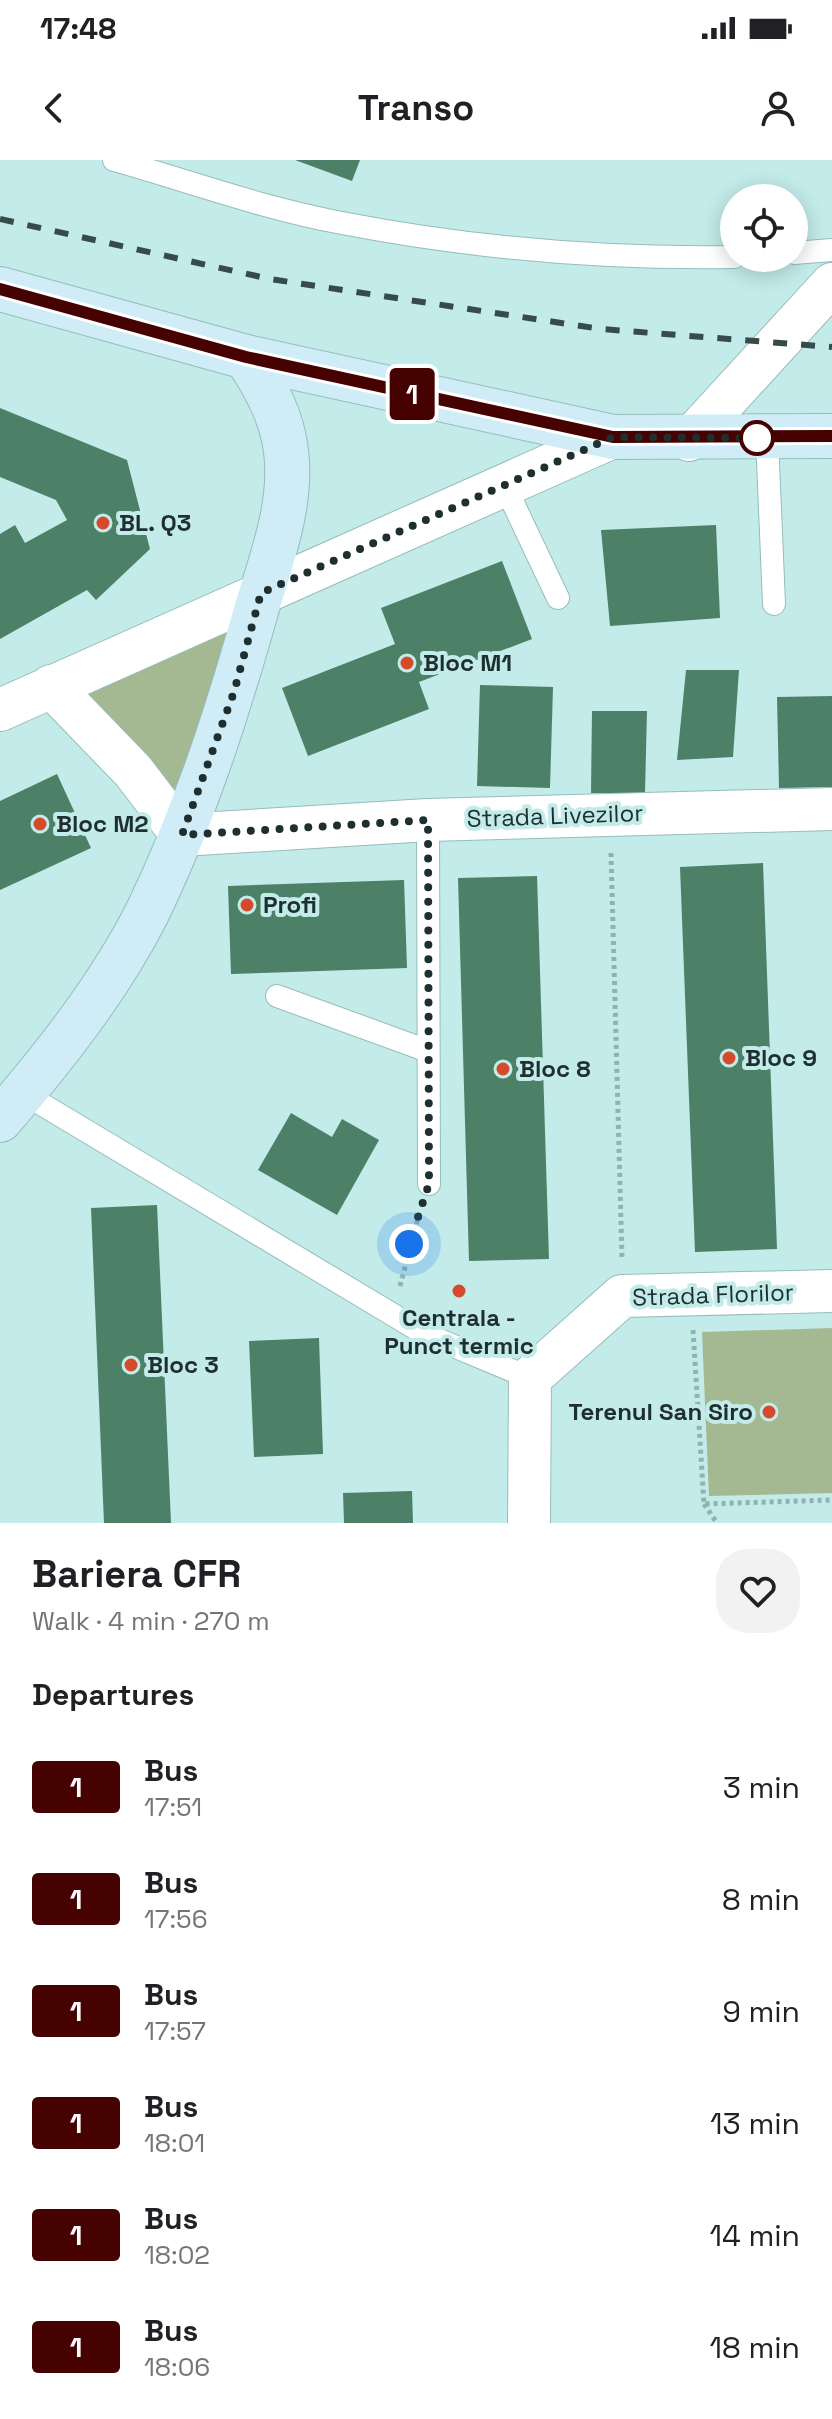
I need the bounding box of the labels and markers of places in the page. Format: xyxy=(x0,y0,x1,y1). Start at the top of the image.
unlabelled marker xyxy=(740,421,774,455)
place label: BL. Q3 xyxy=(119,507,191,538)
marker: BL. Q3 xyxy=(94,514,112,532)
place label: Bloc M1 xyxy=(423,647,512,678)
marker: Bloc M1 xyxy=(398,654,416,672)
place label: Bloc M2 xyxy=(56,808,149,839)
marker: Bloc M2 xyxy=(31,815,49,833)
place label: Profi xyxy=(263,889,317,920)
marker: Profi xyxy=(238,896,256,914)
place label: Bloc 9 xyxy=(745,1042,817,1073)
marker: Bloc 9 xyxy=(720,1049,738,1067)
place label: Bloc 8 xyxy=(519,1053,591,1084)
marker: Bloc 8 xyxy=(494,1060,512,1078)
marker: Centrala - Punct termic xyxy=(450,1282,468,1300)
place label: Centrala - Punct termic xyxy=(384,1302,534,1361)
place label: Bloc 3 xyxy=(147,1349,219,1380)
marker: Bloc 3 xyxy=(122,1356,140,1374)
place label: Terenul San Siro xyxy=(569,1396,753,1427)
marker: Terenul San Siro xyxy=(760,1403,778,1421)

